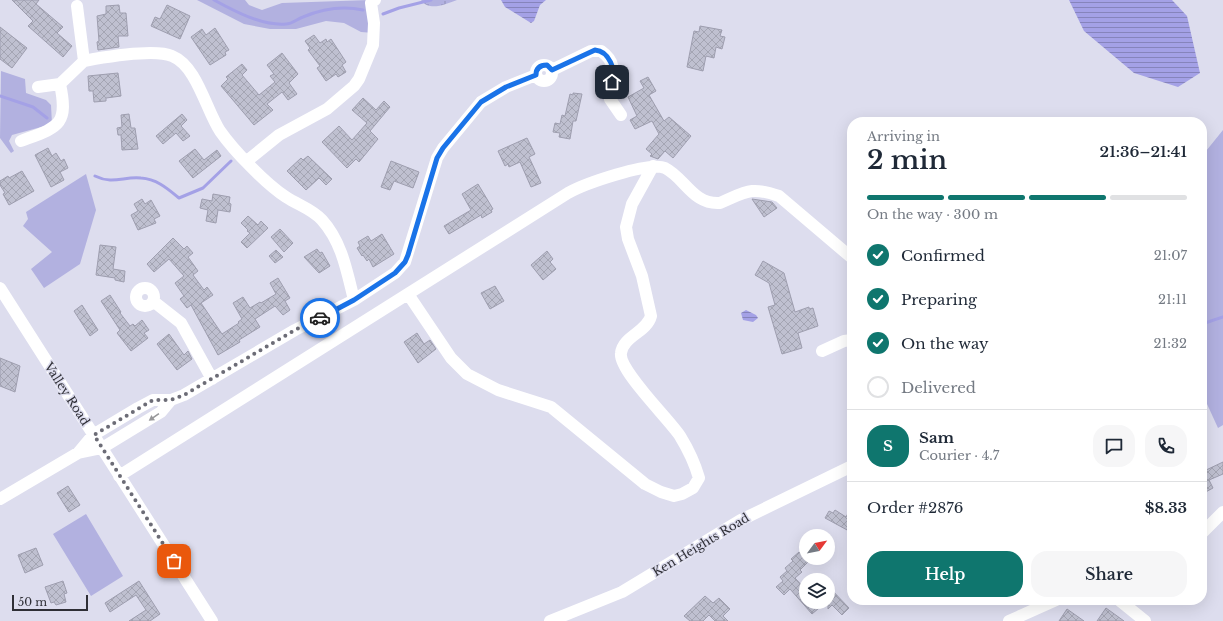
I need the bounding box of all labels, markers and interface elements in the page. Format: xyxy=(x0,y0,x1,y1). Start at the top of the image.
pin xyxy=(595,65,629,99)
icon: home xyxy=(601,71,623,93)
text: Arriving in xyxy=(867,128,940,145)
text: 21:36–21:41 xyxy=(1100,142,1187,161)
text: 2 min xyxy=(867,144,947,176)
text: On the way · 300 m xyxy=(867,206,998,223)
icon: check xyxy=(867,244,889,266)
text: Confirmed xyxy=(901,246,985,265)
text: 21:07 xyxy=(1154,247,1187,264)
icon: check xyxy=(867,288,889,310)
text: Preparing xyxy=(901,290,977,309)
text: 21:11 xyxy=(1158,291,1187,308)
courier xyxy=(300,298,340,338)
icon: car xyxy=(309,307,331,329)
icon: check xyxy=(867,332,889,354)
text: On the way xyxy=(901,334,989,353)
text: 21:32 xyxy=(1153,335,1187,352)
street label: Valley Road xyxy=(41,359,93,428)
text: Delivered xyxy=(901,378,976,397)
one-way arrow xyxy=(149,413,159,421)
button: chat xyxy=(1093,425,1135,467)
button: phone xyxy=(1145,425,1187,467)
text: Sam xyxy=(919,428,954,447)
text: S xyxy=(883,436,893,455)
text: Courier · 4.7 xyxy=(919,447,999,464)
text: Order #2876 xyxy=(867,498,963,517)
text: $8.33 xyxy=(1145,498,1187,517)
street label: Ken Heights Road xyxy=(650,510,752,579)
north arrow xyxy=(799,529,835,565)
map controls xyxy=(799,529,835,609)
pin xyxy=(157,544,191,578)
icon: bag xyxy=(163,550,185,572)
button: Help xyxy=(867,551,1023,597)
button: Share xyxy=(1031,551,1187,597)
button: layers xyxy=(799,573,835,609)
scale bar xyxy=(12,593,88,612)
text: 50 m xyxy=(18,595,47,609)

